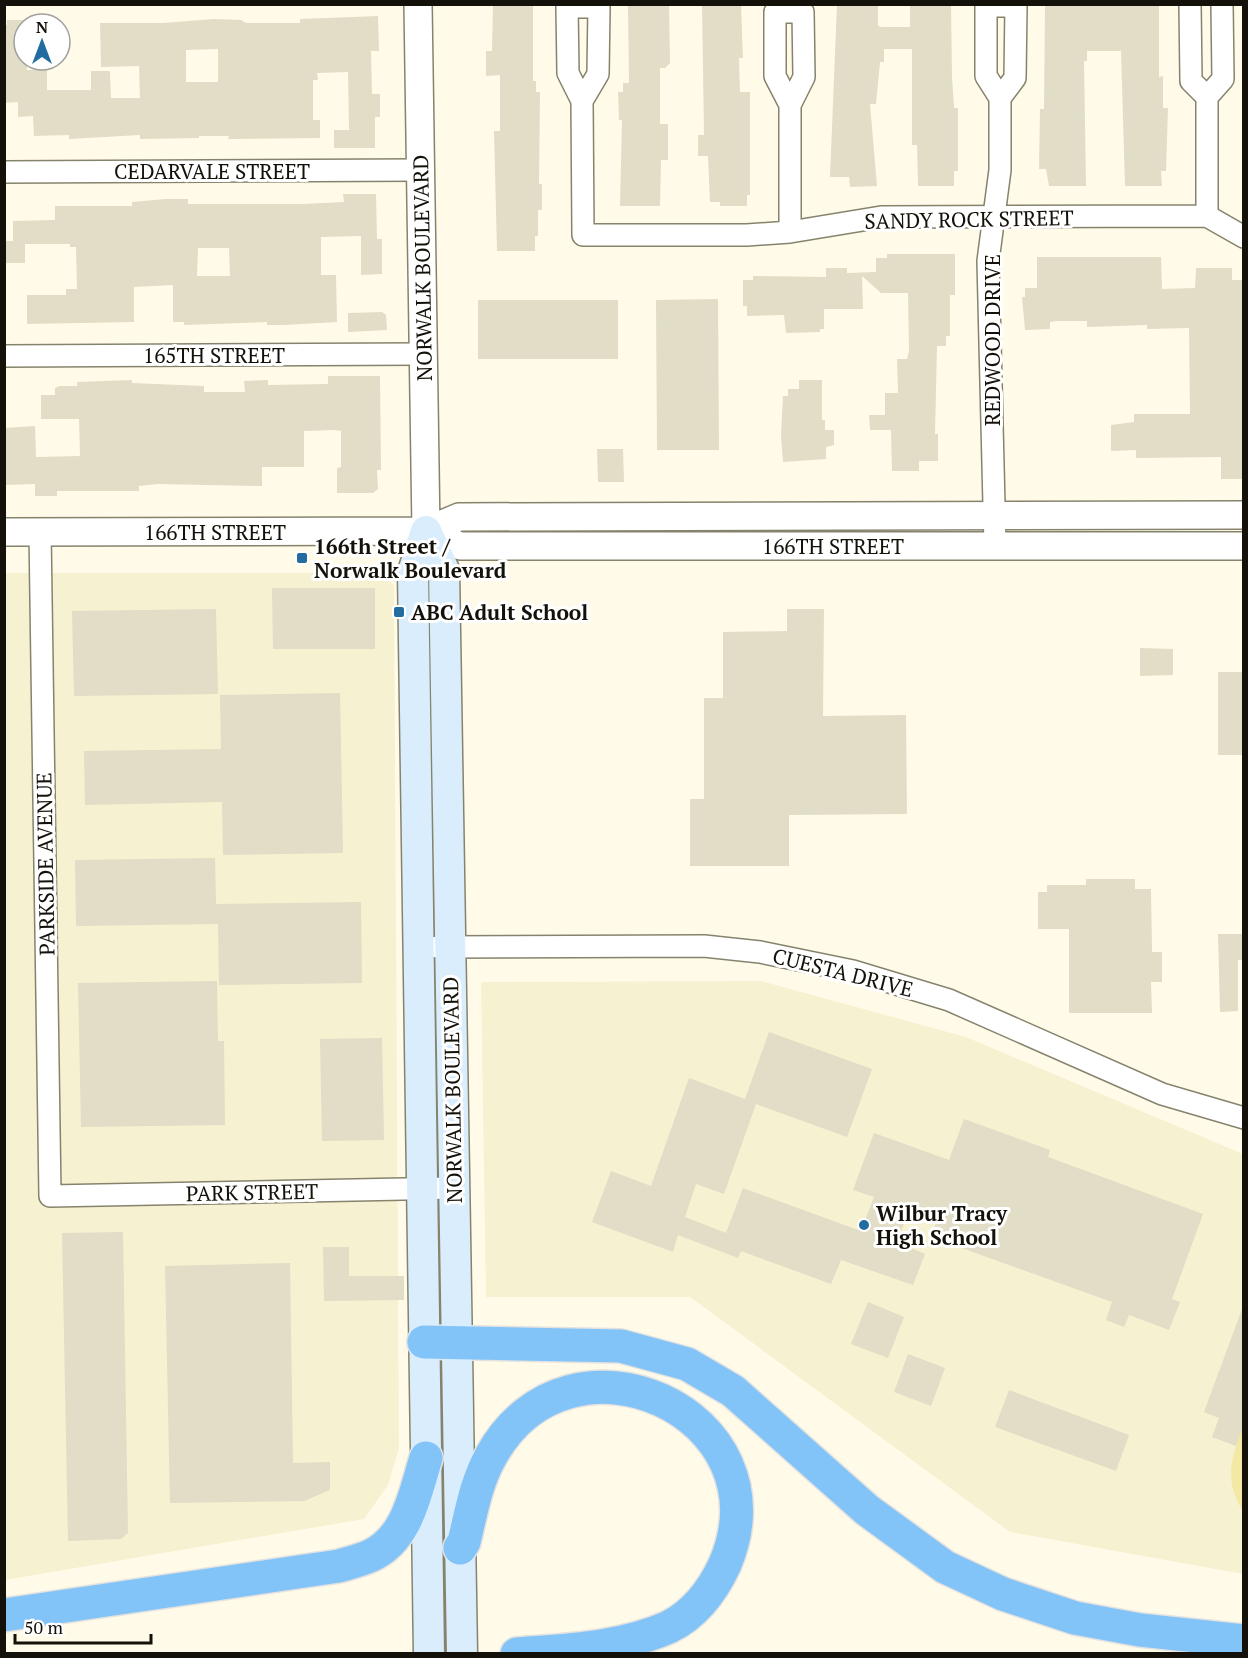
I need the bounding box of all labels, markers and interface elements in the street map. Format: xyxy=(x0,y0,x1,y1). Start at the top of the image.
north arrow xyxy=(12,12,72,72)
text: N xyxy=(36,16,48,38)
street label: NORWALK BOULEVARD xyxy=(406,155,438,381)
street label: CEDARVALE STREET xyxy=(114,157,310,185)
street label: SANDY ROCK STREET xyxy=(864,203,1074,235)
street label: REDWOOD DRIVE xyxy=(978,254,1006,426)
street label: 165TH STREET xyxy=(143,341,285,369)
street label: 166TH STREET xyxy=(144,518,286,546)
place label: 166th Street / Norwalk Boulevard xyxy=(314,532,507,584)
street label: 166TH STREET xyxy=(762,532,904,560)
marker: 166th Street / Norwalk Boulevard xyxy=(295,551,309,565)
place label: ABC Adult School xyxy=(411,598,588,626)
marker: ABC Adult School xyxy=(392,605,406,619)
street label: PARKSIDE AVENUE xyxy=(29,772,61,956)
street label: CUESTA DRIVE xyxy=(770,941,916,1003)
street label: NORWALK BOULEVARD xyxy=(436,977,468,1203)
street label: PARK STREET xyxy=(186,1177,318,1207)
place label: Wilbur Tracy High School xyxy=(876,1199,1008,1251)
marker: Wilbur Tracy High School xyxy=(857,1218,871,1232)
scale bar xyxy=(15,1607,152,1645)
text: 50 m xyxy=(24,1615,64,1639)

